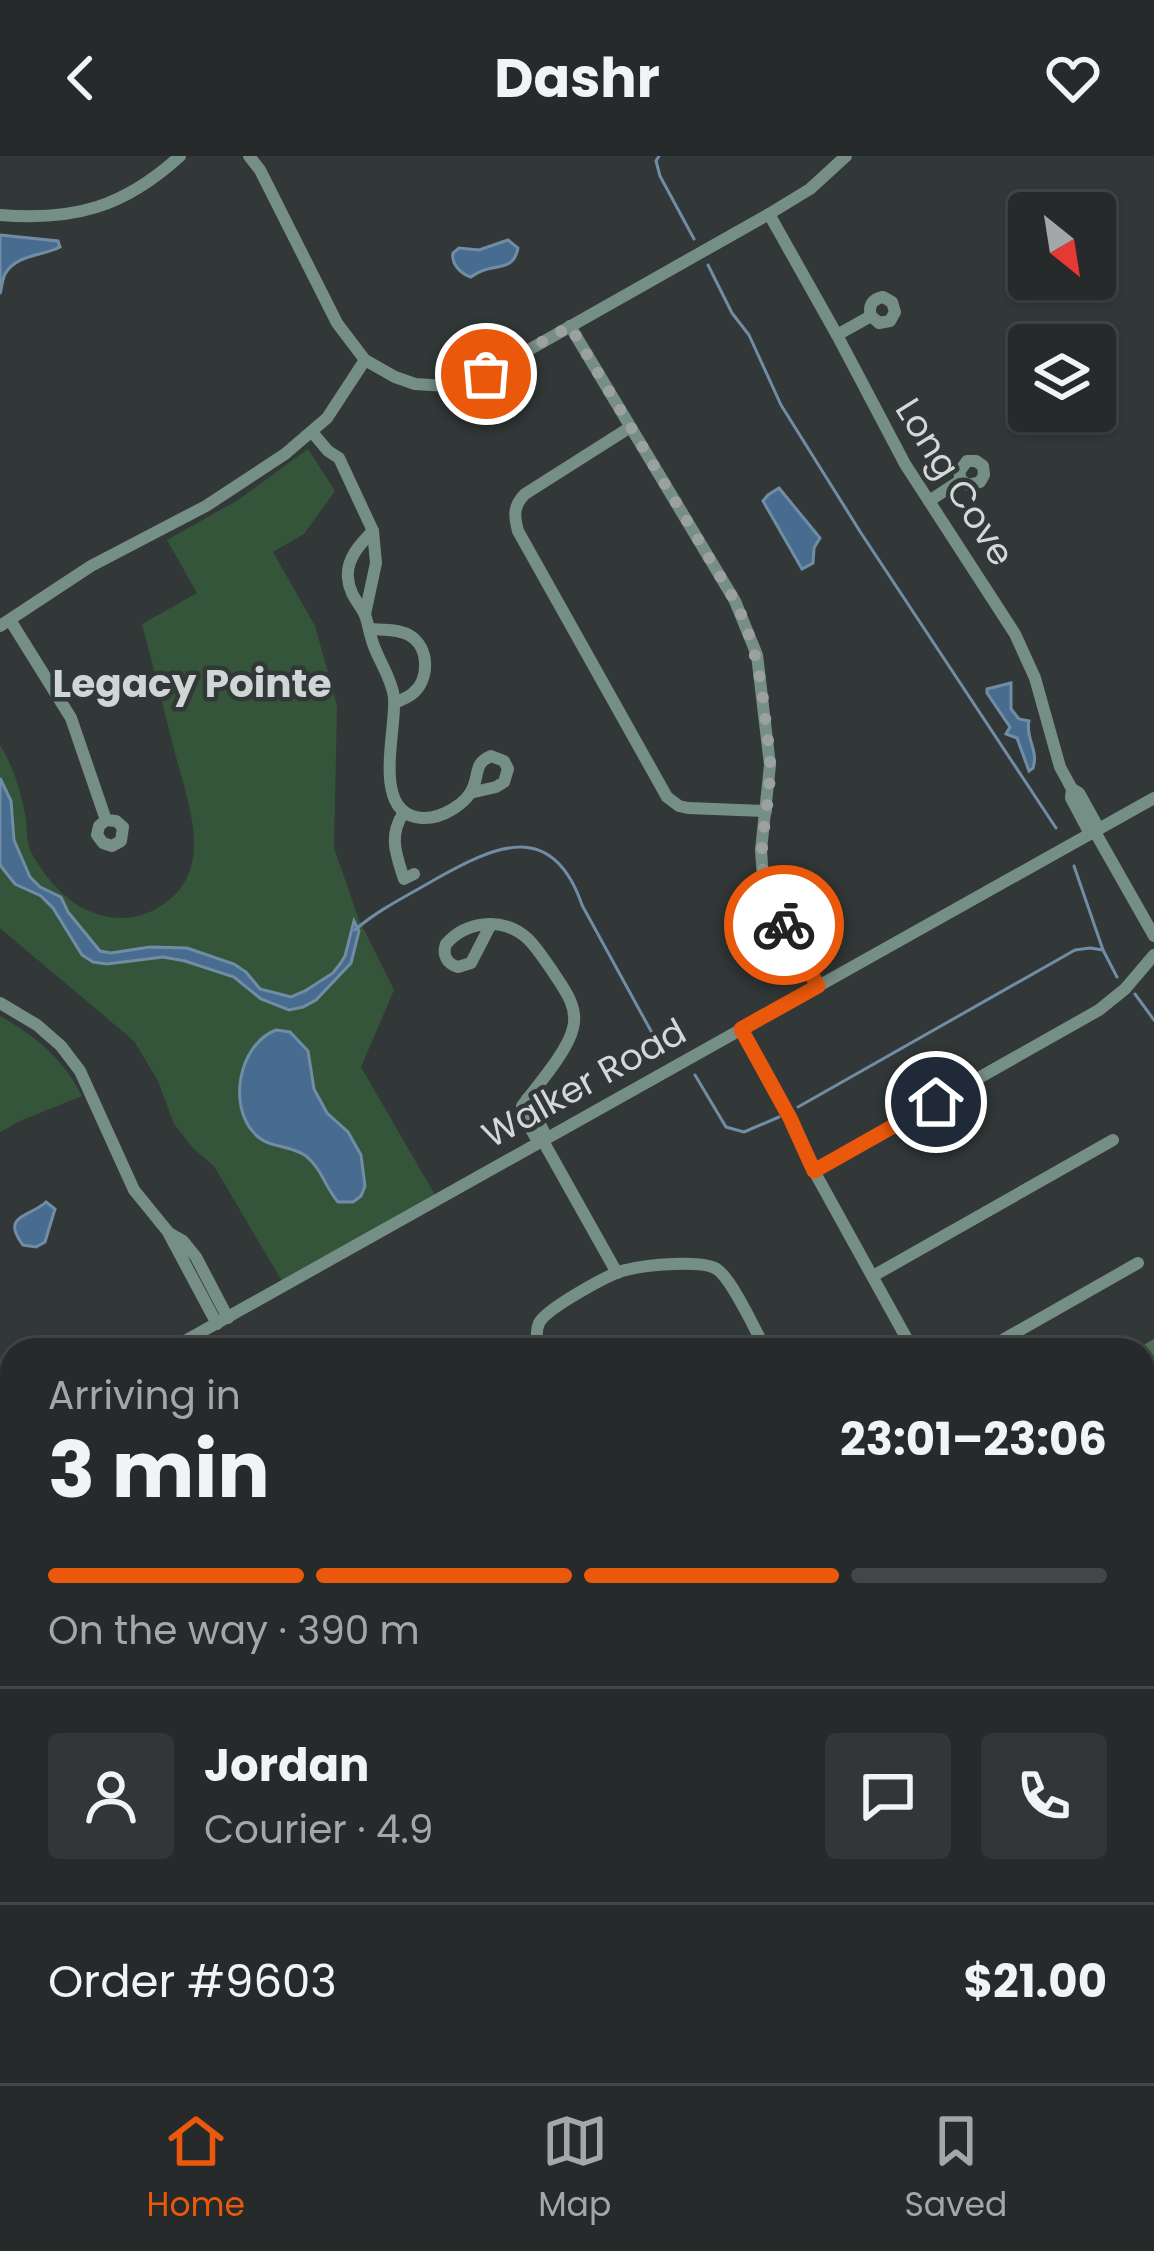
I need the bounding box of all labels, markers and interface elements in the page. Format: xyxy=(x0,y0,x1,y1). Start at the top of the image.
text: Dashr xyxy=(494,40,660,116)
icon: back xyxy=(48,45,114,111)
icon: heart xyxy=(1040,45,1106,111)
north arrow xyxy=(1008,192,1116,300)
map controls xyxy=(1008,192,1116,432)
pin xyxy=(435,323,537,425)
button: layers xyxy=(1008,324,1116,432)
icon: bag xyxy=(453,341,519,407)
street label: Long Cove xyxy=(883,388,1027,576)
district label: Legacy Pointe xyxy=(53,656,331,711)
courier xyxy=(724,865,844,985)
icon: bike xyxy=(751,892,817,958)
street label: Walker Road xyxy=(473,1006,695,1160)
pin xyxy=(885,1051,987,1153)
icon: home xyxy=(903,1069,969,1135)
text: Arriving in xyxy=(48,1368,241,1423)
text: 23:01–23:06 xyxy=(840,1408,1107,1471)
text: 3 min xyxy=(48,1415,270,1524)
text: On the way · 390 m xyxy=(48,1603,420,1658)
button: person xyxy=(48,1733,174,1859)
button: chat xyxy=(825,1733,951,1859)
button: phone xyxy=(981,1733,1107,1859)
text: Jordan xyxy=(204,1734,369,1797)
text: Courier · 4.9 xyxy=(204,1802,433,1857)
text: Order #9603 xyxy=(48,1950,337,2013)
text: $21.00 xyxy=(963,1950,1107,2013)
tab: Home xyxy=(147,2108,245,2230)
tab: Map xyxy=(538,2108,611,2230)
tab: Saved xyxy=(904,2108,1007,2230)

